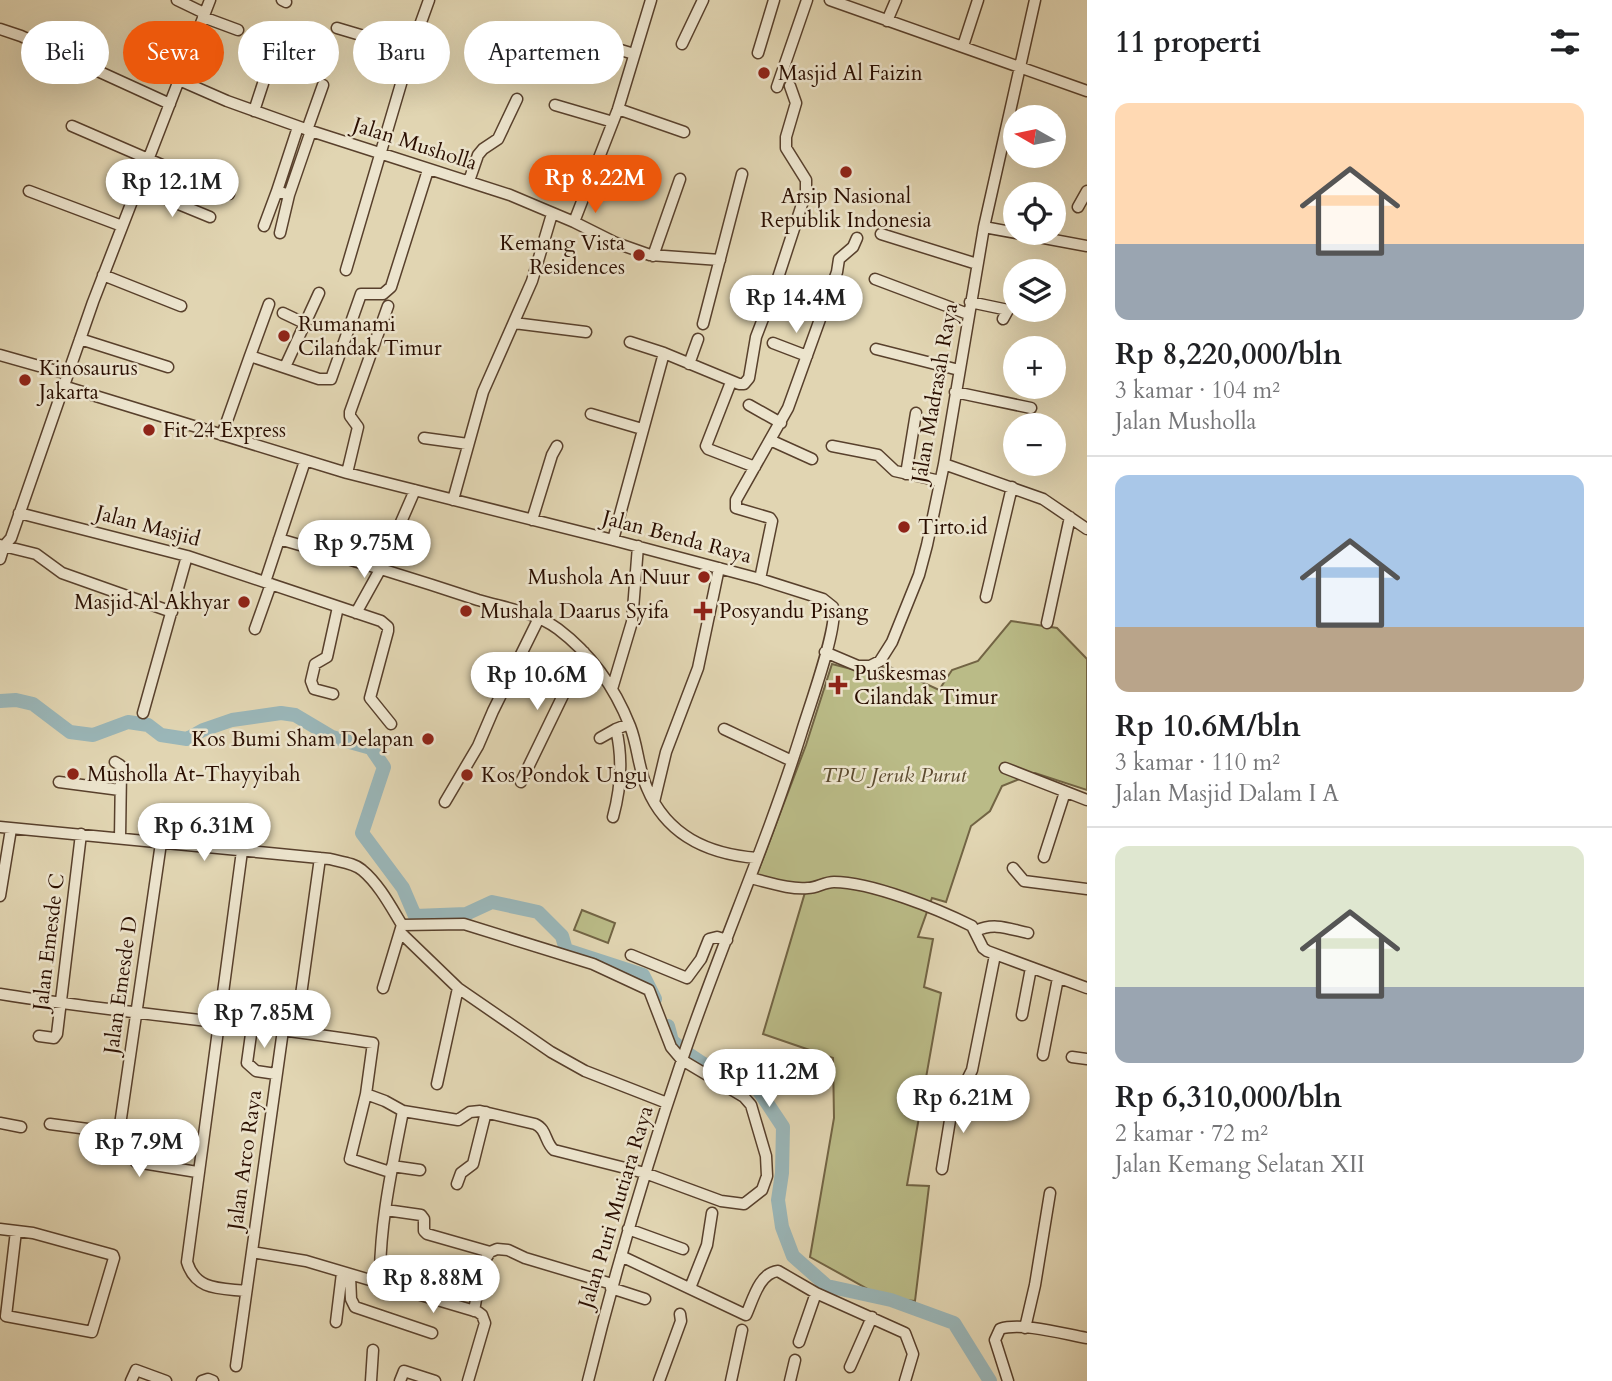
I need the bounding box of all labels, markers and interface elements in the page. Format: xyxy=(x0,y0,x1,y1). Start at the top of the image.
chip: Beli xyxy=(21,21,109,84)
chip: Sewa xyxy=(123,21,224,84)
chip: Filter xyxy=(238,21,339,84)
chip: Baru xyxy=(353,21,450,84)
chip: Apartemen xyxy=(464,21,624,84)
text: 11 properti xyxy=(1115,22,1261,63)
icon: filters xyxy=(1546,23,1584,61)
place label: Masjid Al Faizin xyxy=(778,59,923,88)
marker: Masjid Al Faizin xyxy=(756,65,772,81)
north arrow xyxy=(1003,105,1066,168)
map controls xyxy=(1003,105,1066,476)
street label: Jalan Musholla xyxy=(346,109,481,178)
icon: home xyxy=(1287,148,1413,274)
pin: Rp 8.22M xyxy=(523,156,667,215)
pin: Rp 12.1M xyxy=(100,160,244,219)
text: Rp 8.22M xyxy=(545,162,645,193)
marker: Arsip Nasional Republik Indonesia xyxy=(838,164,854,180)
text: Rp 12.1M xyxy=(122,166,222,197)
place label: Arsip Nasional Republik Indonesia xyxy=(760,182,932,235)
button: locate xyxy=(1003,182,1066,245)
place label: Kemang Vista Residences xyxy=(500,229,625,282)
marker: Kemang Vista Residences xyxy=(631,247,647,263)
button: layers xyxy=(1003,259,1066,322)
pin: Rp 14.4M xyxy=(724,276,868,335)
text: Rp 14.4M xyxy=(746,282,846,313)
street label: Jalan Madrasah Raya xyxy=(904,301,965,488)
place label: Rumanami Cilandak Timur xyxy=(298,310,442,363)
marker: Rumanami Cilandak Timur xyxy=(276,328,292,344)
text: Rp 8,220,000/bln xyxy=(1115,334,1342,375)
button: + xyxy=(1003,336,1066,399)
place label: Kinosaurus Jakarta xyxy=(36,354,138,407)
marker: Kinosaurus Jakarta xyxy=(17,372,33,388)
text: 3 kamar · 104 m² xyxy=(1115,375,1280,406)
text: Jalan Musholla xyxy=(1115,406,1256,437)
button: − xyxy=(1003,413,1066,476)
place label: Fit 24 Express xyxy=(163,416,286,445)
marker: Fit 24 Express xyxy=(141,422,157,438)
street label: Jalan Masjid xyxy=(90,497,203,554)
street label: Jalan Benda Raya xyxy=(596,502,755,571)
place label: Tirto.id xyxy=(918,513,987,542)
marker: Tirto.id xyxy=(896,519,912,535)
pin: Rp 9.75M xyxy=(292,520,436,580)
icon: home xyxy=(1287,520,1413,646)
text: Rp 9.75M xyxy=(314,527,414,558)
place label: Mushola An Nuur xyxy=(528,563,690,592)
marker: Mushola An Nuur xyxy=(696,569,712,585)
place label: Masjid Al Akhyar xyxy=(74,588,230,617)
marker: Masjid Al Akhyar xyxy=(236,594,252,610)
place label: Mushala Daarus Syifa xyxy=(480,597,669,626)
place label: Posyandu Pisang xyxy=(719,597,869,626)
marker: Posyandu Pisang xyxy=(693,601,713,621)
marker: Mushala Daarus Syifa xyxy=(458,603,474,619)
pin: Rp 10.6M xyxy=(465,652,609,712)
text: Rp 10.6M xyxy=(487,659,587,690)
place label: Puskesmas Cilandak Timur xyxy=(854,659,998,712)
marker: Puskesmas Cilandak Timur xyxy=(828,675,848,695)
text: Rp 10.6M/bln xyxy=(1115,706,1301,747)
place label: Kos Bumi Sham Delapan xyxy=(192,725,414,754)
marker: Kos Bumi Sham Delapan xyxy=(420,731,436,747)
text: 3 kamar · 110 m² xyxy=(1115,747,1280,778)
place label: Musholla At-Thayyibah xyxy=(87,760,301,789)
place label: Kos Pondok Ungu xyxy=(481,761,648,790)
park label: TPU Jeruk Purut xyxy=(821,761,968,790)
marker: Musholla At-Thayyibah xyxy=(65,766,81,782)
marker: Kos Pondok Ungu xyxy=(459,767,475,783)
text: Jalan Masjid Dalam I A xyxy=(1115,778,1339,809)
pin: Rp 6.31M xyxy=(132,804,276,863)
text: Rp 6.31M xyxy=(154,810,254,841)
street label: Jalan Emesde C xyxy=(26,872,72,1015)
icon: home xyxy=(1287,891,1413,1017)
street label: Jalan Emesde D xyxy=(97,914,145,1059)
pin: Rp 7.85M xyxy=(192,990,336,1050)
text: Rp 7.85M xyxy=(214,997,314,1028)
pin: Rp 11.2M xyxy=(697,1050,841,1109)
text: Rp 11.2M xyxy=(719,1056,819,1087)
pin: Rp 6.21M xyxy=(891,1076,1035,1135)
text: Rp 6,310,000/bln xyxy=(1115,1077,1342,1118)
text: Rp 6.21M xyxy=(913,1082,1013,1113)
street label: Jalan Arco Raya xyxy=(220,1088,269,1235)
street label: Jalan Puri Mutiara Raya xyxy=(570,1102,661,1315)
text: 2 kamar · 72 m² xyxy=(1115,1118,1268,1149)
pin: Rp 7.9M xyxy=(74,1120,204,1179)
text: Rp 7.9M xyxy=(95,1126,183,1157)
text: Jalan Kemang Selatan XII xyxy=(1115,1149,1365,1180)
pin: Rp 8.88M xyxy=(361,1256,505,1315)
text: Rp 8.88M xyxy=(383,1262,483,1293)

